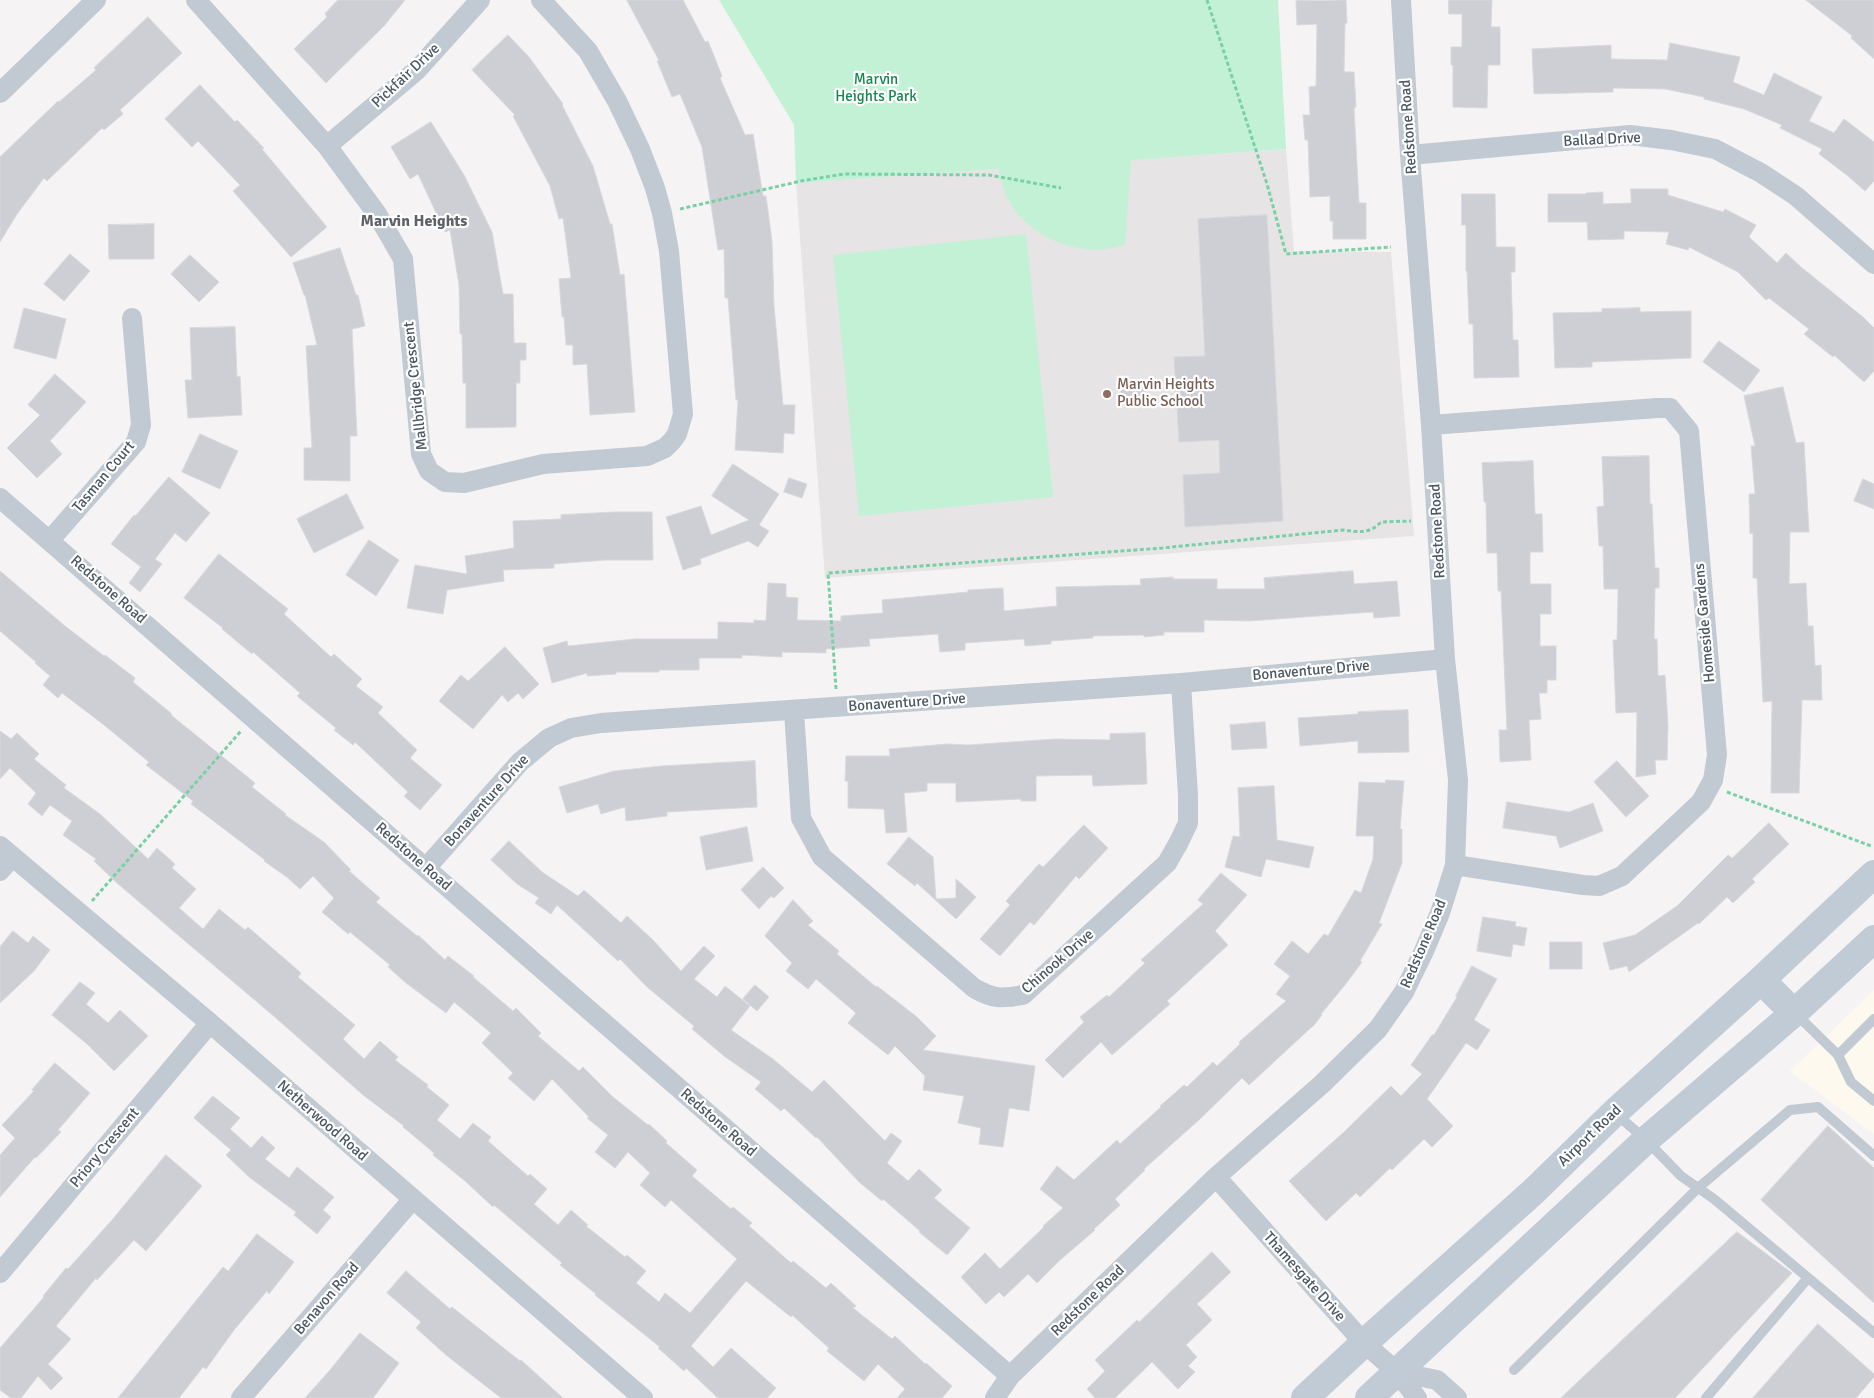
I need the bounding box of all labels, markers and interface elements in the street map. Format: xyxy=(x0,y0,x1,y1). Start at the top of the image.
street label: Pickfair Drive xyxy=(368,40,444,112)
park label: Marvin Heights Park xyxy=(835,71,917,106)
street label: Redstone Road xyxy=(1397,79,1421,175)
street label: Ballad Drive xyxy=(1563,129,1641,151)
district label: Marvin Heights xyxy=(361,212,467,232)
street label: Mallbridge Crescent xyxy=(400,321,432,451)
place label: Marvin Heights Public School xyxy=(1117,376,1214,411)
marker: Marvin Heights Public School xyxy=(1101,388,1113,400)
street label: Tasman Court xyxy=(69,438,139,516)
street label: Redstone Road xyxy=(1427,483,1449,579)
street label: Redstone Road xyxy=(66,552,150,628)
street label: Homeside Gardens xyxy=(1691,563,1719,683)
street label: Bonaventure Drive xyxy=(1252,657,1370,685)
street label: Bonaventure Drive xyxy=(848,690,966,716)
street label: Bonaventure Drive xyxy=(441,751,533,851)
street label: Redstone Road xyxy=(371,819,455,895)
street label: Redstone Road xyxy=(1397,897,1451,991)
street label: Chinook Drive xyxy=(1018,926,1098,998)
street label: Netherwood Road xyxy=(273,1077,371,1165)
street label: Redstone Road xyxy=(676,1085,760,1161)
street label: Airport Road xyxy=(1555,1101,1625,1171)
street label: Priory Crescent xyxy=(66,1105,144,1191)
street label: Thamesgate Drive xyxy=(1259,1229,1349,1325)
street label: Benavon Road xyxy=(291,1259,363,1339)
street label: Redstone Road xyxy=(1048,1262,1128,1340)

